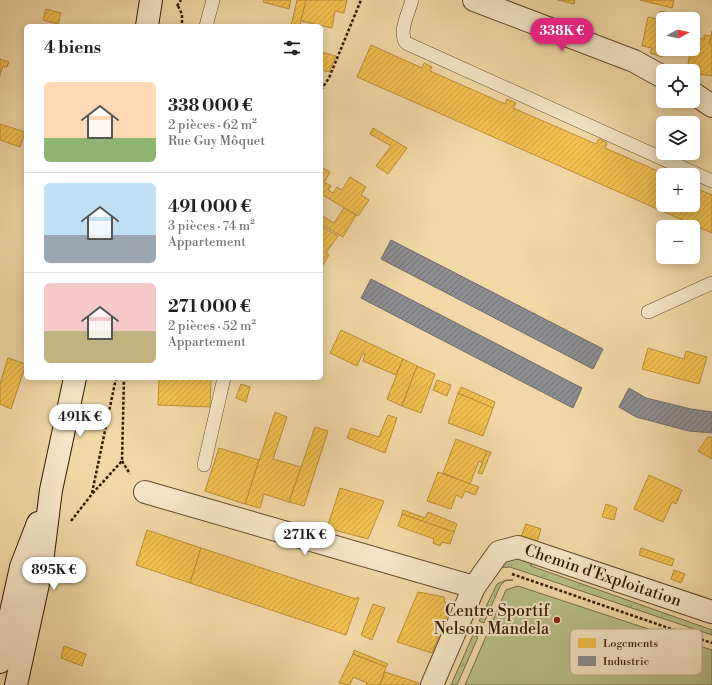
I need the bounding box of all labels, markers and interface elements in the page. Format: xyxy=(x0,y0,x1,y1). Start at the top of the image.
north arrow xyxy=(656,12,700,56)
map controls xyxy=(656,12,700,264)
pin: 338K € xyxy=(529,18,595,52)
text: 338K € xyxy=(539,23,585,39)
text: 4 biens xyxy=(44,37,101,59)
icon: filters xyxy=(281,37,303,59)
button: locate xyxy=(656,64,700,108)
text: 338 000 € xyxy=(168,95,253,117)
icon: home xyxy=(76,98,124,146)
button: layers xyxy=(656,116,700,160)
text: 2 pièces · 62 m² xyxy=(168,117,257,133)
text: Rue Guy Môquet xyxy=(168,133,265,149)
button: + xyxy=(656,168,700,212)
text: 491 000 € xyxy=(168,196,251,218)
icon: home xyxy=(76,199,124,247)
text: 3 pièces · 74 m² xyxy=(168,218,255,234)
button: − xyxy=(656,220,700,264)
text: Appartement xyxy=(168,234,246,250)
text: 271 000 € xyxy=(168,296,251,318)
icon: home xyxy=(76,299,124,347)
text: 2 pièces · 52 m² xyxy=(168,318,256,334)
text: Appartement xyxy=(168,334,246,350)
pin: 491K € xyxy=(47,404,113,438)
text: 491K € xyxy=(58,409,102,425)
pin: 271K € xyxy=(272,522,338,556)
text: 271K € xyxy=(283,527,327,543)
street label: Chemin d'Exploitation xyxy=(522,540,685,611)
pin: 895K € xyxy=(21,557,87,591)
text: 895K € xyxy=(31,562,77,578)
place label: Centre Sportif Nelson Mandela xyxy=(434,601,550,639)
marker: Centre Sportif Nelson Mandela xyxy=(552,615,562,625)
legend xyxy=(570,629,702,675)
text: Logements xyxy=(603,637,658,651)
text: Industrie xyxy=(603,655,650,669)

